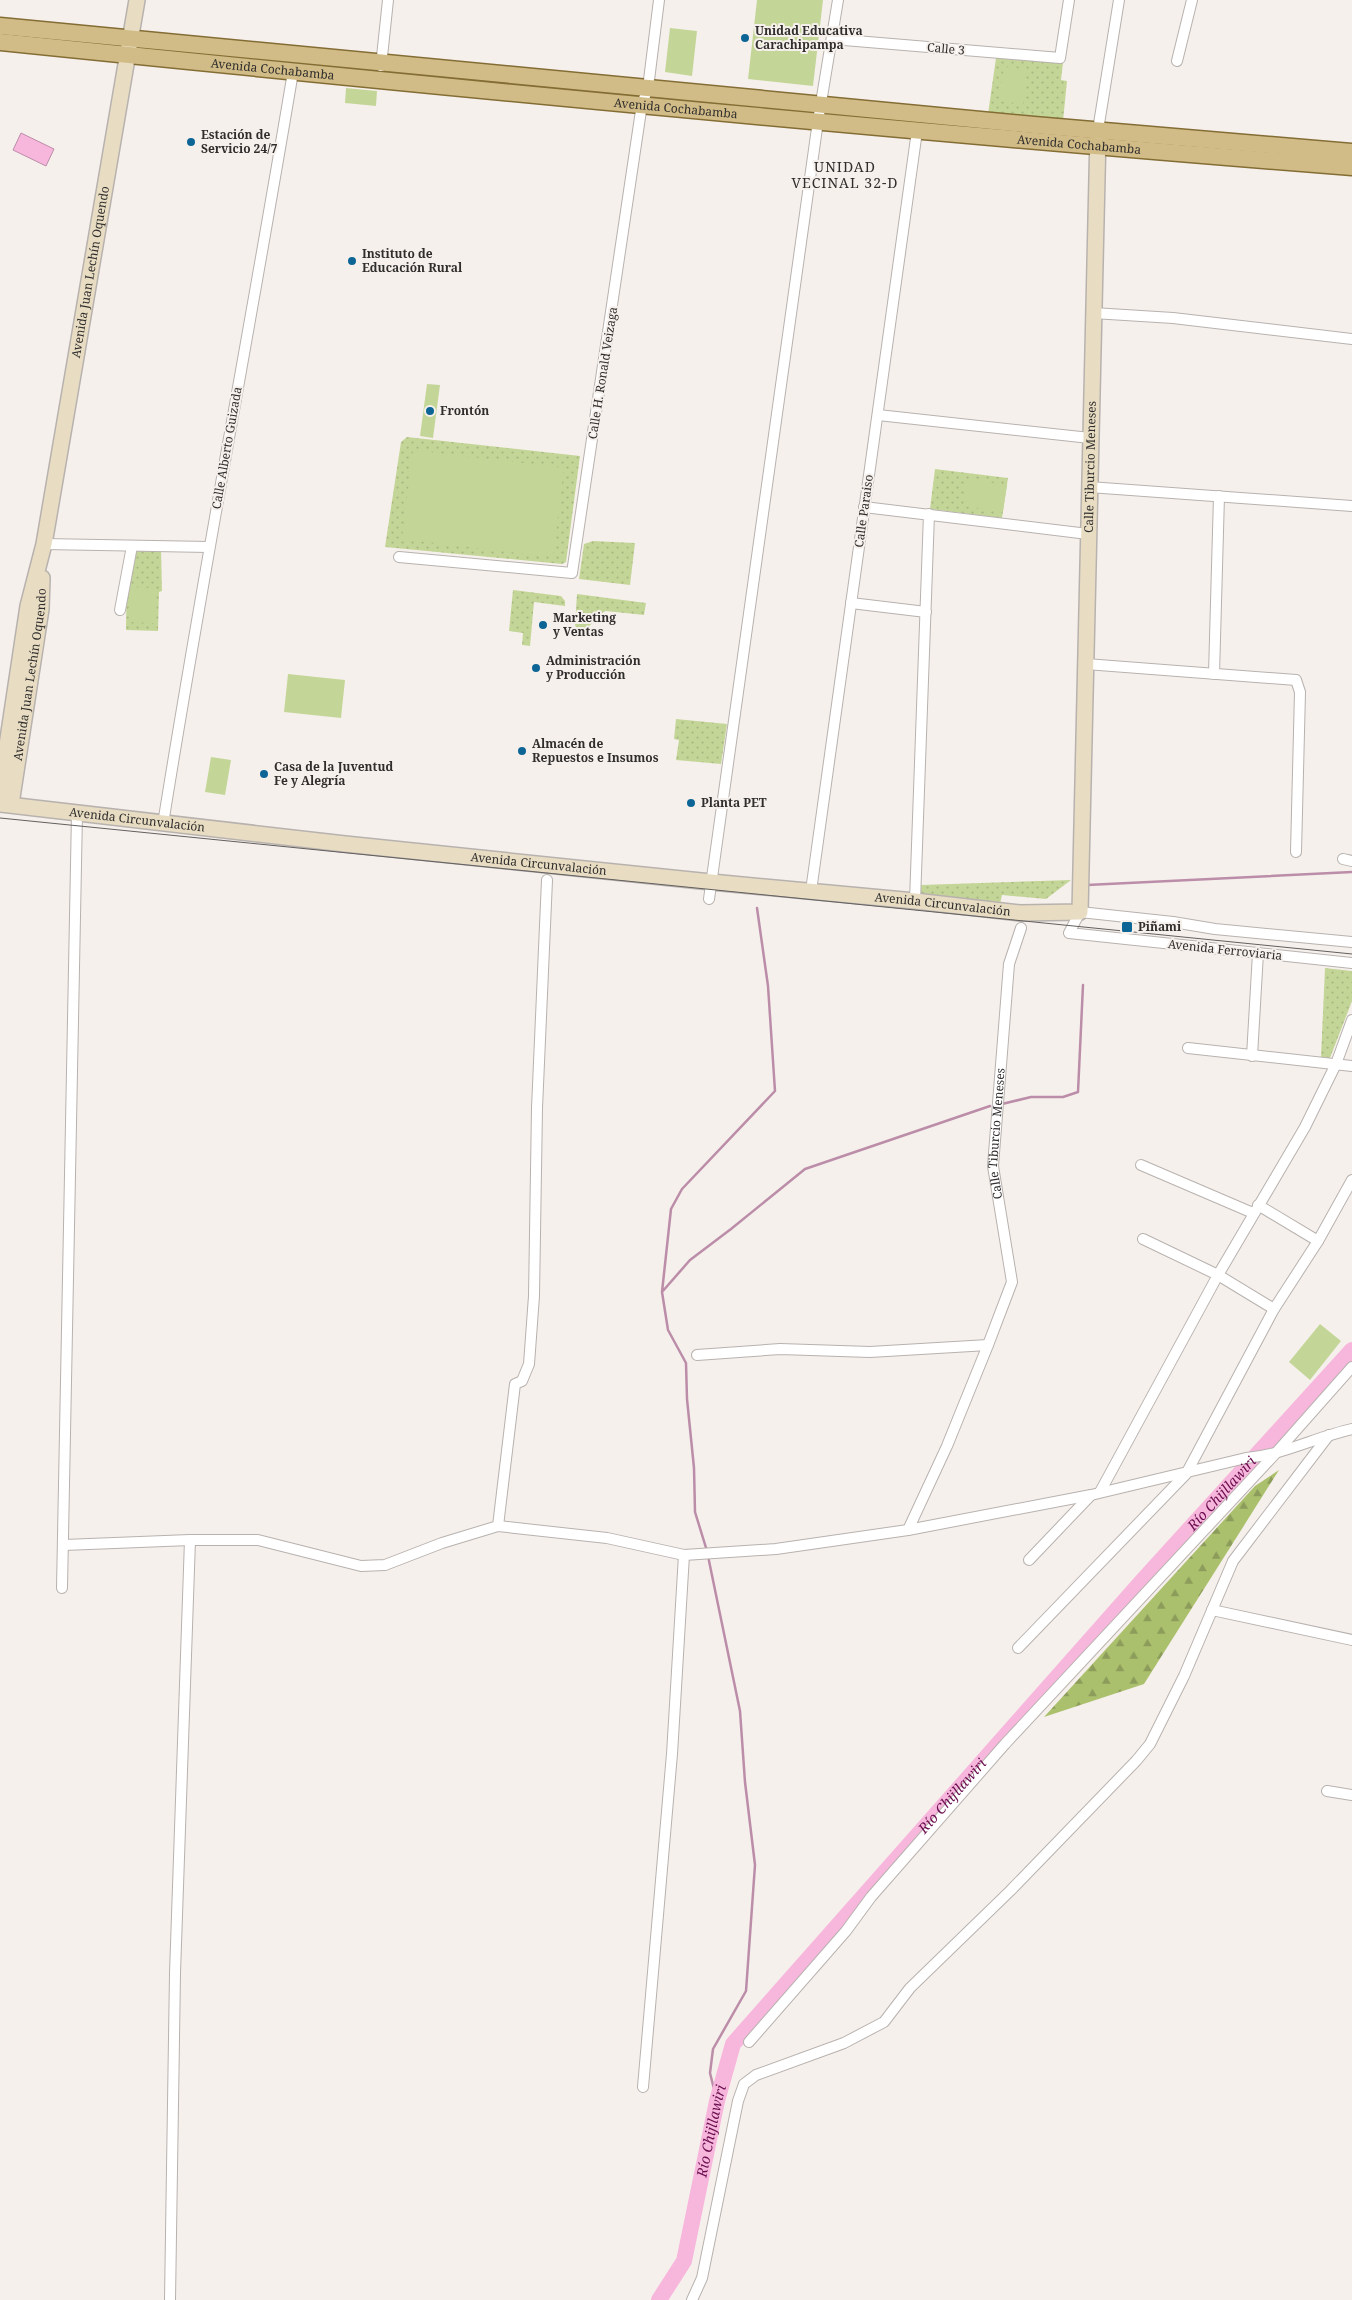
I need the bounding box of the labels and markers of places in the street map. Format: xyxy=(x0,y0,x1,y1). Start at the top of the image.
place label: Unidad Educativa Carachipampa xyxy=(755,22,863,53)
marker: Unidad Educativa Carachipampa xyxy=(739,32,751,44)
place label: Estación de Servicio 24/7 xyxy=(201,126,278,157)
marker: Estación de Servicio 24/7 xyxy=(185,136,197,148)
place label: Instituto de Educación Rural xyxy=(362,245,463,276)
marker: Instituto de Educación Rural xyxy=(346,255,358,267)
place label: Frontón xyxy=(440,402,489,419)
marker: Frontón xyxy=(424,405,436,417)
place label: Marketing y Ventas xyxy=(553,609,616,640)
marker: Marketing y Ventas xyxy=(537,619,549,631)
place label: Administración y Producción xyxy=(546,652,641,683)
marker: Administración y Producción xyxy=(530,662,542,674)
place label: Almacén de Repuestos e Insumos xyxy=(532,735,659,766)
marker: Almacén de Repuestos e Insumos xyxy=(516,745,528,757)
place label: Casa de la Juventud Fe y Alegría xyxy=(274,758,393,789)
marker: Casa de la Juventud Fe y Alegría xyxy=(258,768,270,780)
place label: Planta PET xyxy=(701,794,767,811)
marker: Planta PET xyxy=(685,797,697,809)
place label: Piñami xyxy=(1138,918,1182,935)
marker: Piñami xyxy=(1120,920,1134,934)

